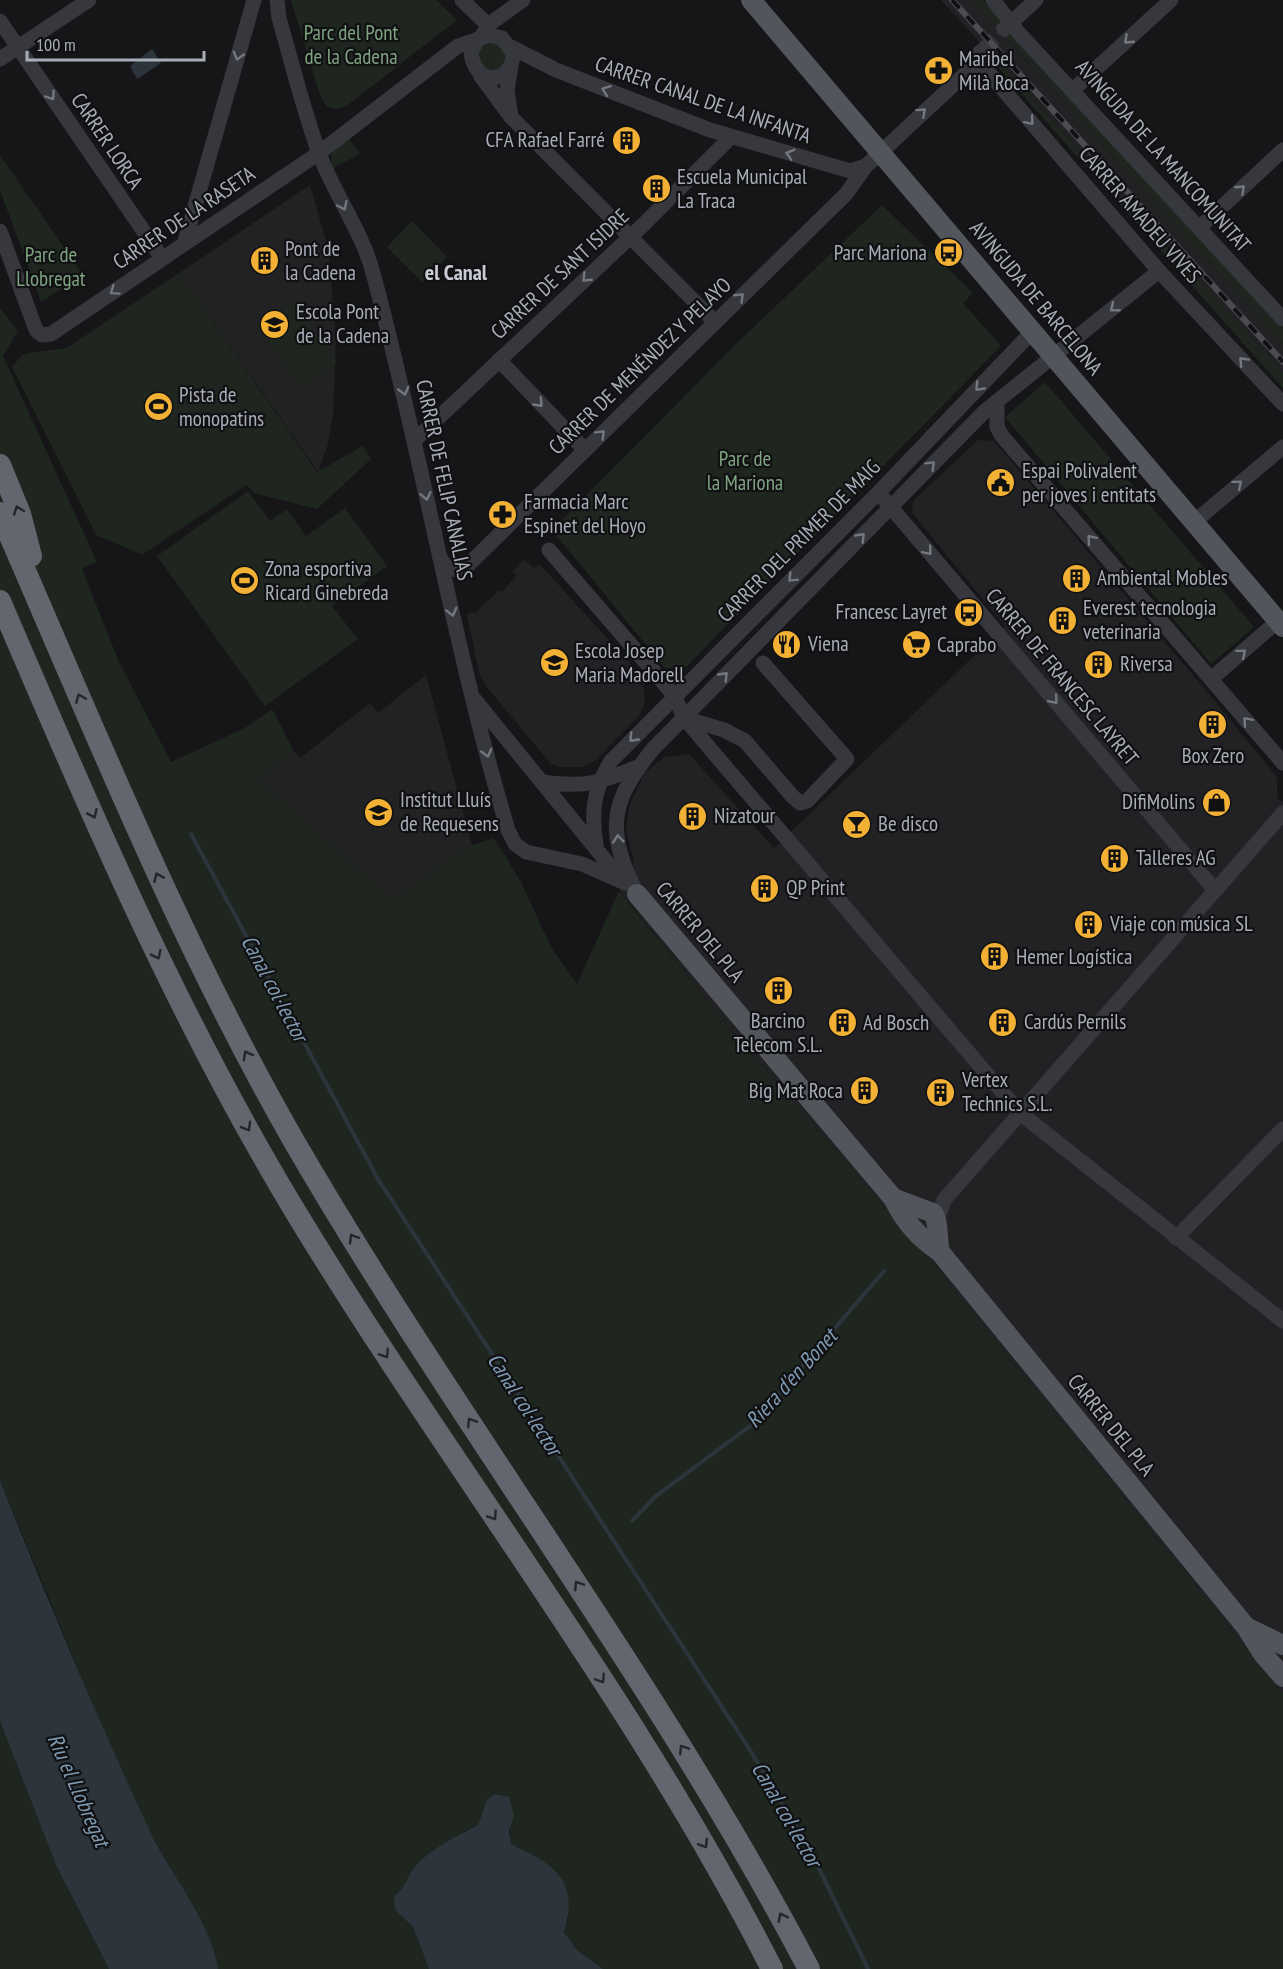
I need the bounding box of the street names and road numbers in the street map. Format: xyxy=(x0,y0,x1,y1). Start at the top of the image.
street label: CARRER CANAL DE LA INFANTA xyxy=(592,50,815,149)
street label: AVINGUDA DE LA MANCOMUNITAT xyxy=(1070,54,1257,258)
street label: CARRER LORCA xyxy=(65,87,149,194)
street label: CARRER AMADEU VIVES xyxy=(1074,141,1207,289)
street label: CARRER DE LA RASETA xyxy=(108,160,260,275)
street label: CARRER DE SANT ISIDRE xyxy=(485,203,635,345)
street label: AVINGUDA DE BARCELONA xyxy=(964,215,1109,380)
street label: CARRER DE MENÉNDEZ Y PELAYO xyxy=(543,271,737,460)
street label: CARRER DE FELIP CANALIAS xyxy=(410,377,479,583)
street label: CARRER DEL PRIMER DE MAIG xyxy=(711,453,886,628)
street label: CARRER DE FRANCESC LAYRET xyxy=(980,582,1145,771)
street label: CARRER DEL PLA xyxy=(650,876,750,988)
street label: CARRER DEL PLA xyxy=(1062,1368,1161,1481)

